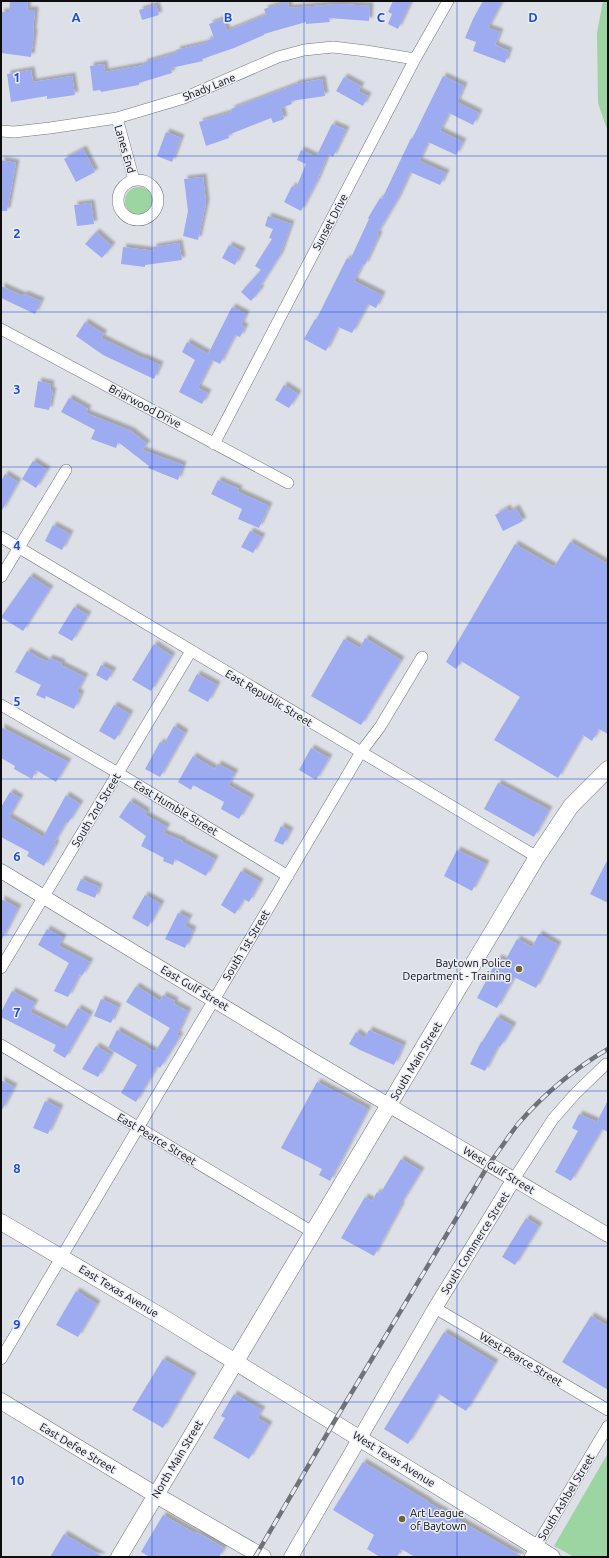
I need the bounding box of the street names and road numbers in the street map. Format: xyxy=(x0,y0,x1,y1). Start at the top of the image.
street label: Shady Lane xyxy=(181,71,237,103)
street label: Lanes End xyxy=(112,123,138,175)
street label: Sunset Drive xyxy=(310,192,350,252)
street label: Briarwood Drive xyxy=(107,382,183,430)
street label: East Republic Street xyxy=(223,667,315,729)
street label: South 2nd Street xyxy=(69,770,123,849)
street label: East Humble Street xyxy=(132,778,221,838)
street label: South 1st Street xyxy=(220,907,272,982)
street label: East Gulf Street xyxy=(159,963,232,1013)
street label: South Main Street xyxy=(388,1019,444,1102)
street label: East Pearce Street xyxy=(115,1111,199,1168)
street label: West Gulf Street xyxy=(461,1144,538,1196)
street label: South Commerce Street xyxy=(439,1189,512,1296)
street label: East Texas Avenue xyxy=(77,1263,161,1319)
street label: West Pearce Street xyxy=(477,1330,565,1389)
street label: North Main Street xyxy=(149,1417,205,1500)
street label: East Defee Street xyxy=(38,1420,119,1476)
street label: West Texas Avenue xyxy=(351,1429,437,1489)
street label: South Ashbel Street xyxy=(535,1451,597,1542)

